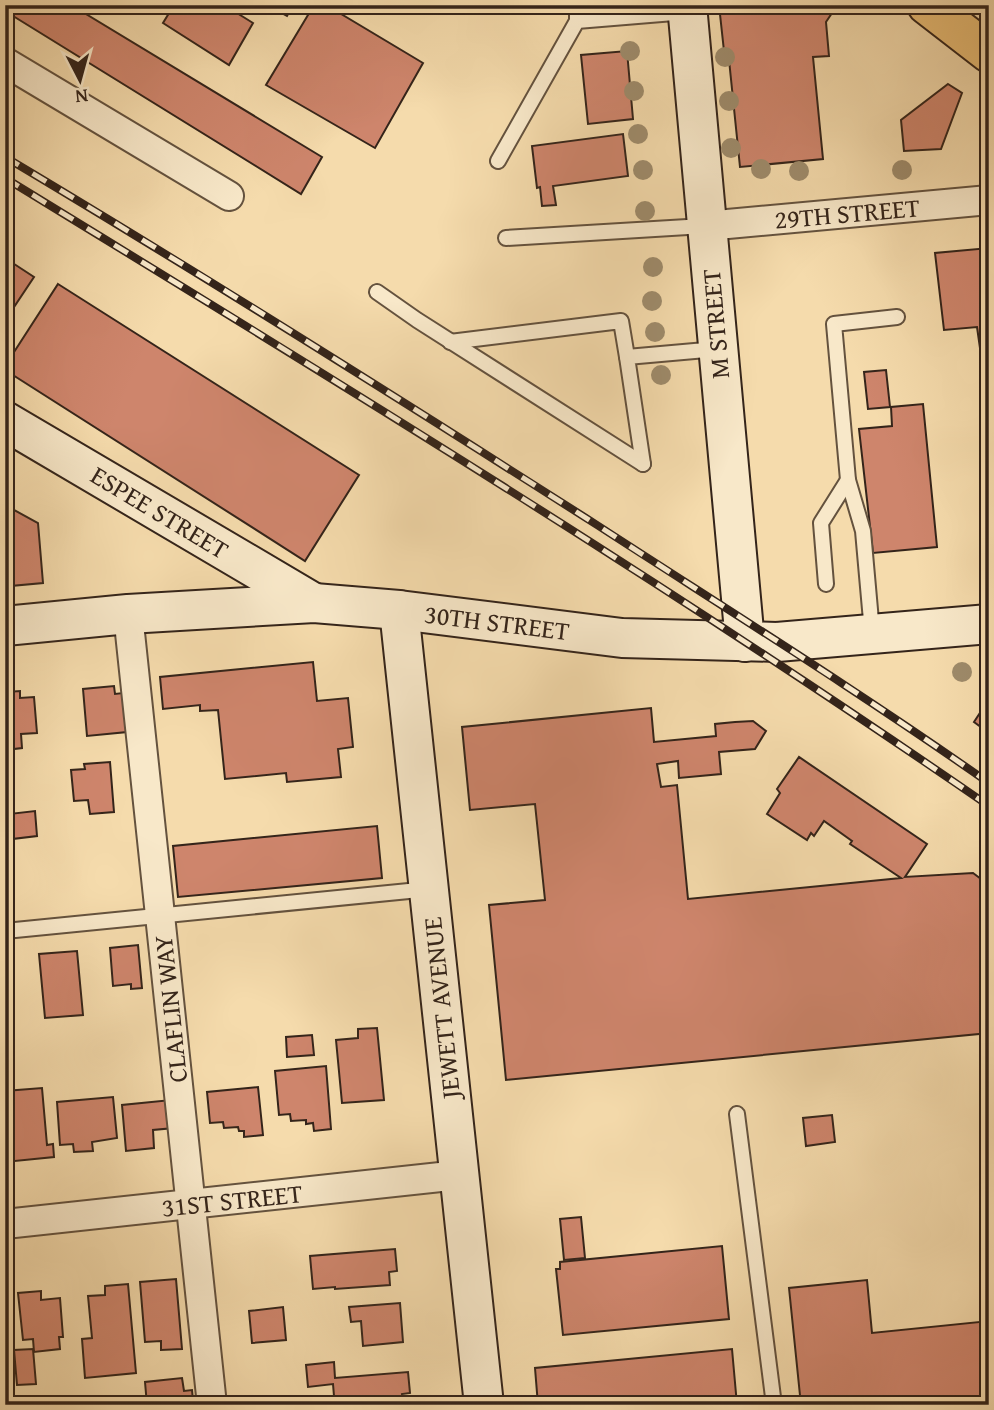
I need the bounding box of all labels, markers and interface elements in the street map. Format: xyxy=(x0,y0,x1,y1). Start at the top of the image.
north arrow xyxy=(46,46,116,116)
text: N xyxy=(74,82,90,112)
street label: 29TH STREET xyxy=(773,187,922,239)
street label: M STREET xyxy=(691,267,739,381)
street label: ESPEE STREET xyxy=(84,455,237,569)
street label: 30TH STREET xyxy=(422,594,572,650)
street label: JEWETT AVENUE xyxy=(412,915,470,1104)
street label: CLAFLIN WAY xyxy=(143,933,197,1085)
street label: 31ST STREET xyxy=(160,1173,305,1227)

